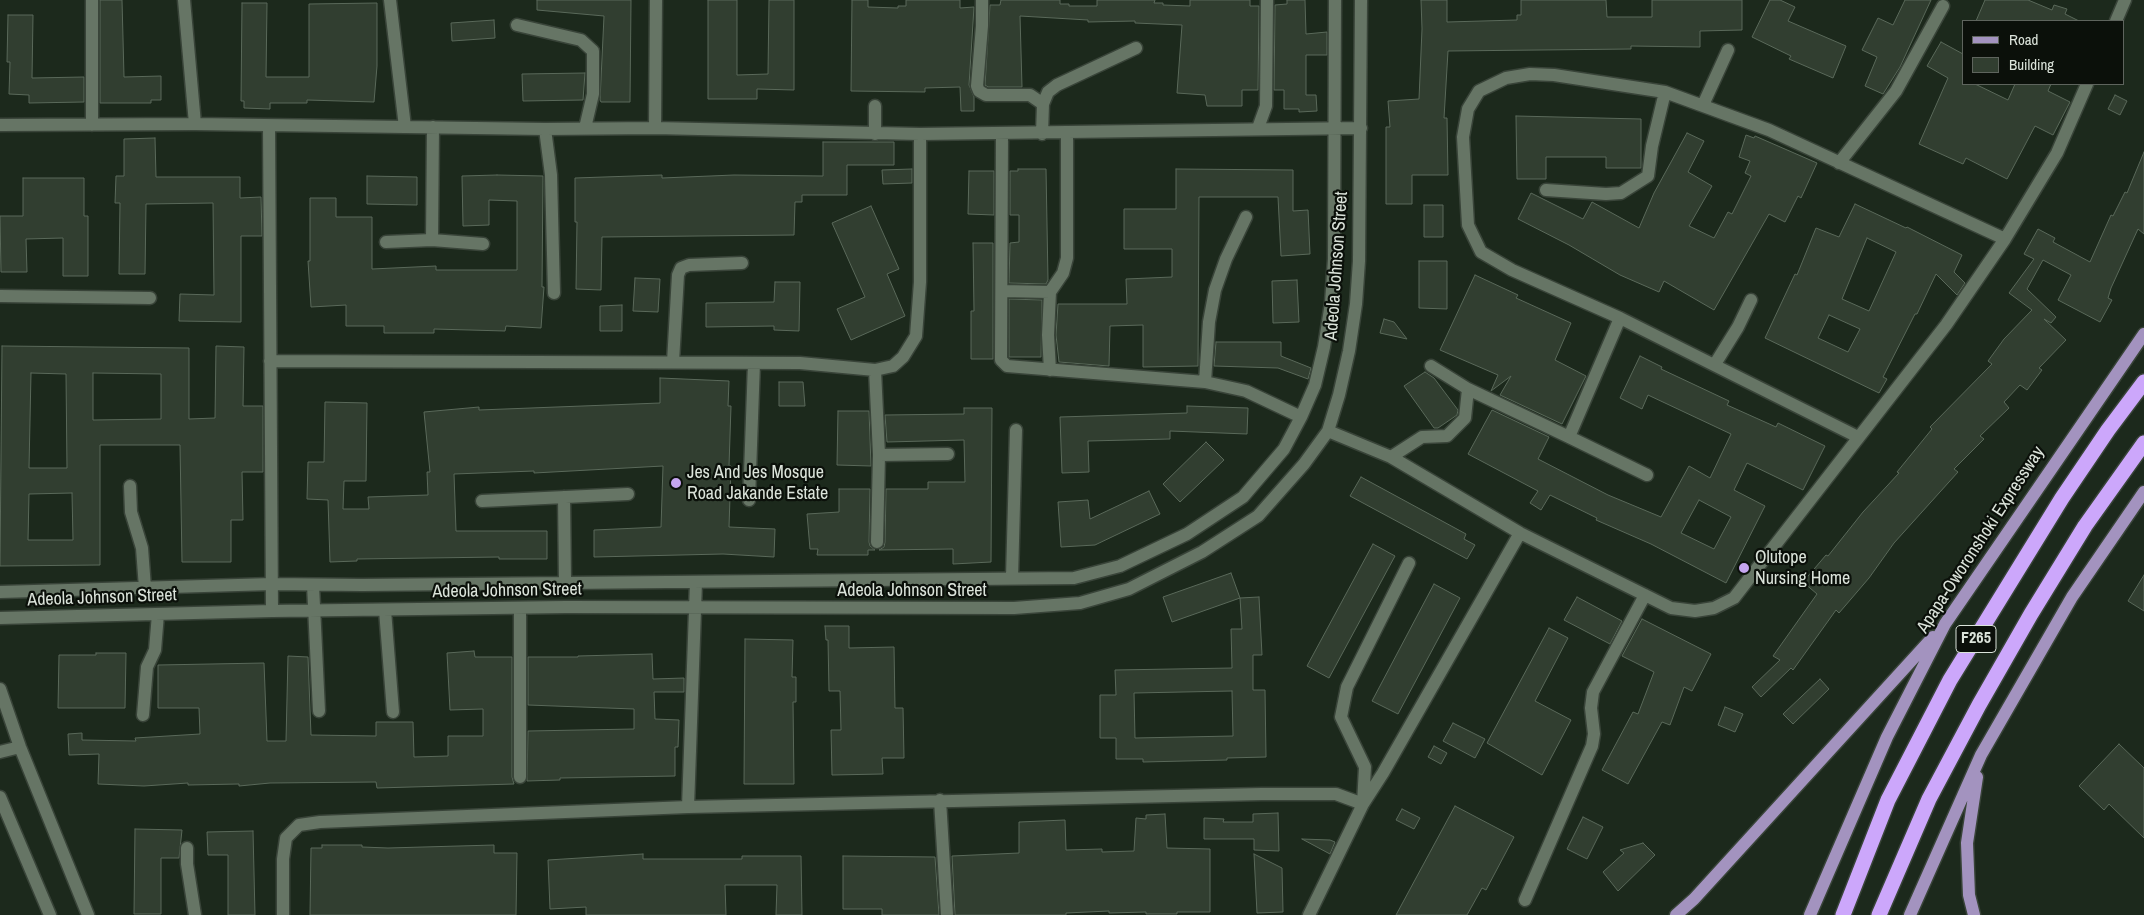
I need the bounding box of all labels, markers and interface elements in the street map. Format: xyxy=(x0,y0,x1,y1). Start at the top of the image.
legend xyxy=(1962,20,2124,85)
text: Road xyxy=(2009,29,2038,50)
text: Building xyxy=(2009,54,2054,75)
street label: Adeola Johnson Street xyxy=(1321,191,1353,341)
street label: Apapa-Oworonshoki Expressway xyxy=(1913,443,2049,637)
place label: Jes And Jes Mosque Road Jakande Estate xyxy=(687,462,828,504)
marker: Jes And Jes Mosque Road Jakande Estate xyxy=(669,476,683,490)
place label: Olutope Nursing Home xyxy=(1755,547,1850,590)
marker: Olutope Nursing Home xyxy=(1737,561,1751,575)
street label: Adeola Johnson Street xyxy=(432,579,582,603)
street label: Adeola Johnson Street xyxy=(837,580,987,602)
street label: Adeola Johnson Street xyxy=(27,585,177,611)
road number: F265 xyxy=(1956,626,1996,652)

